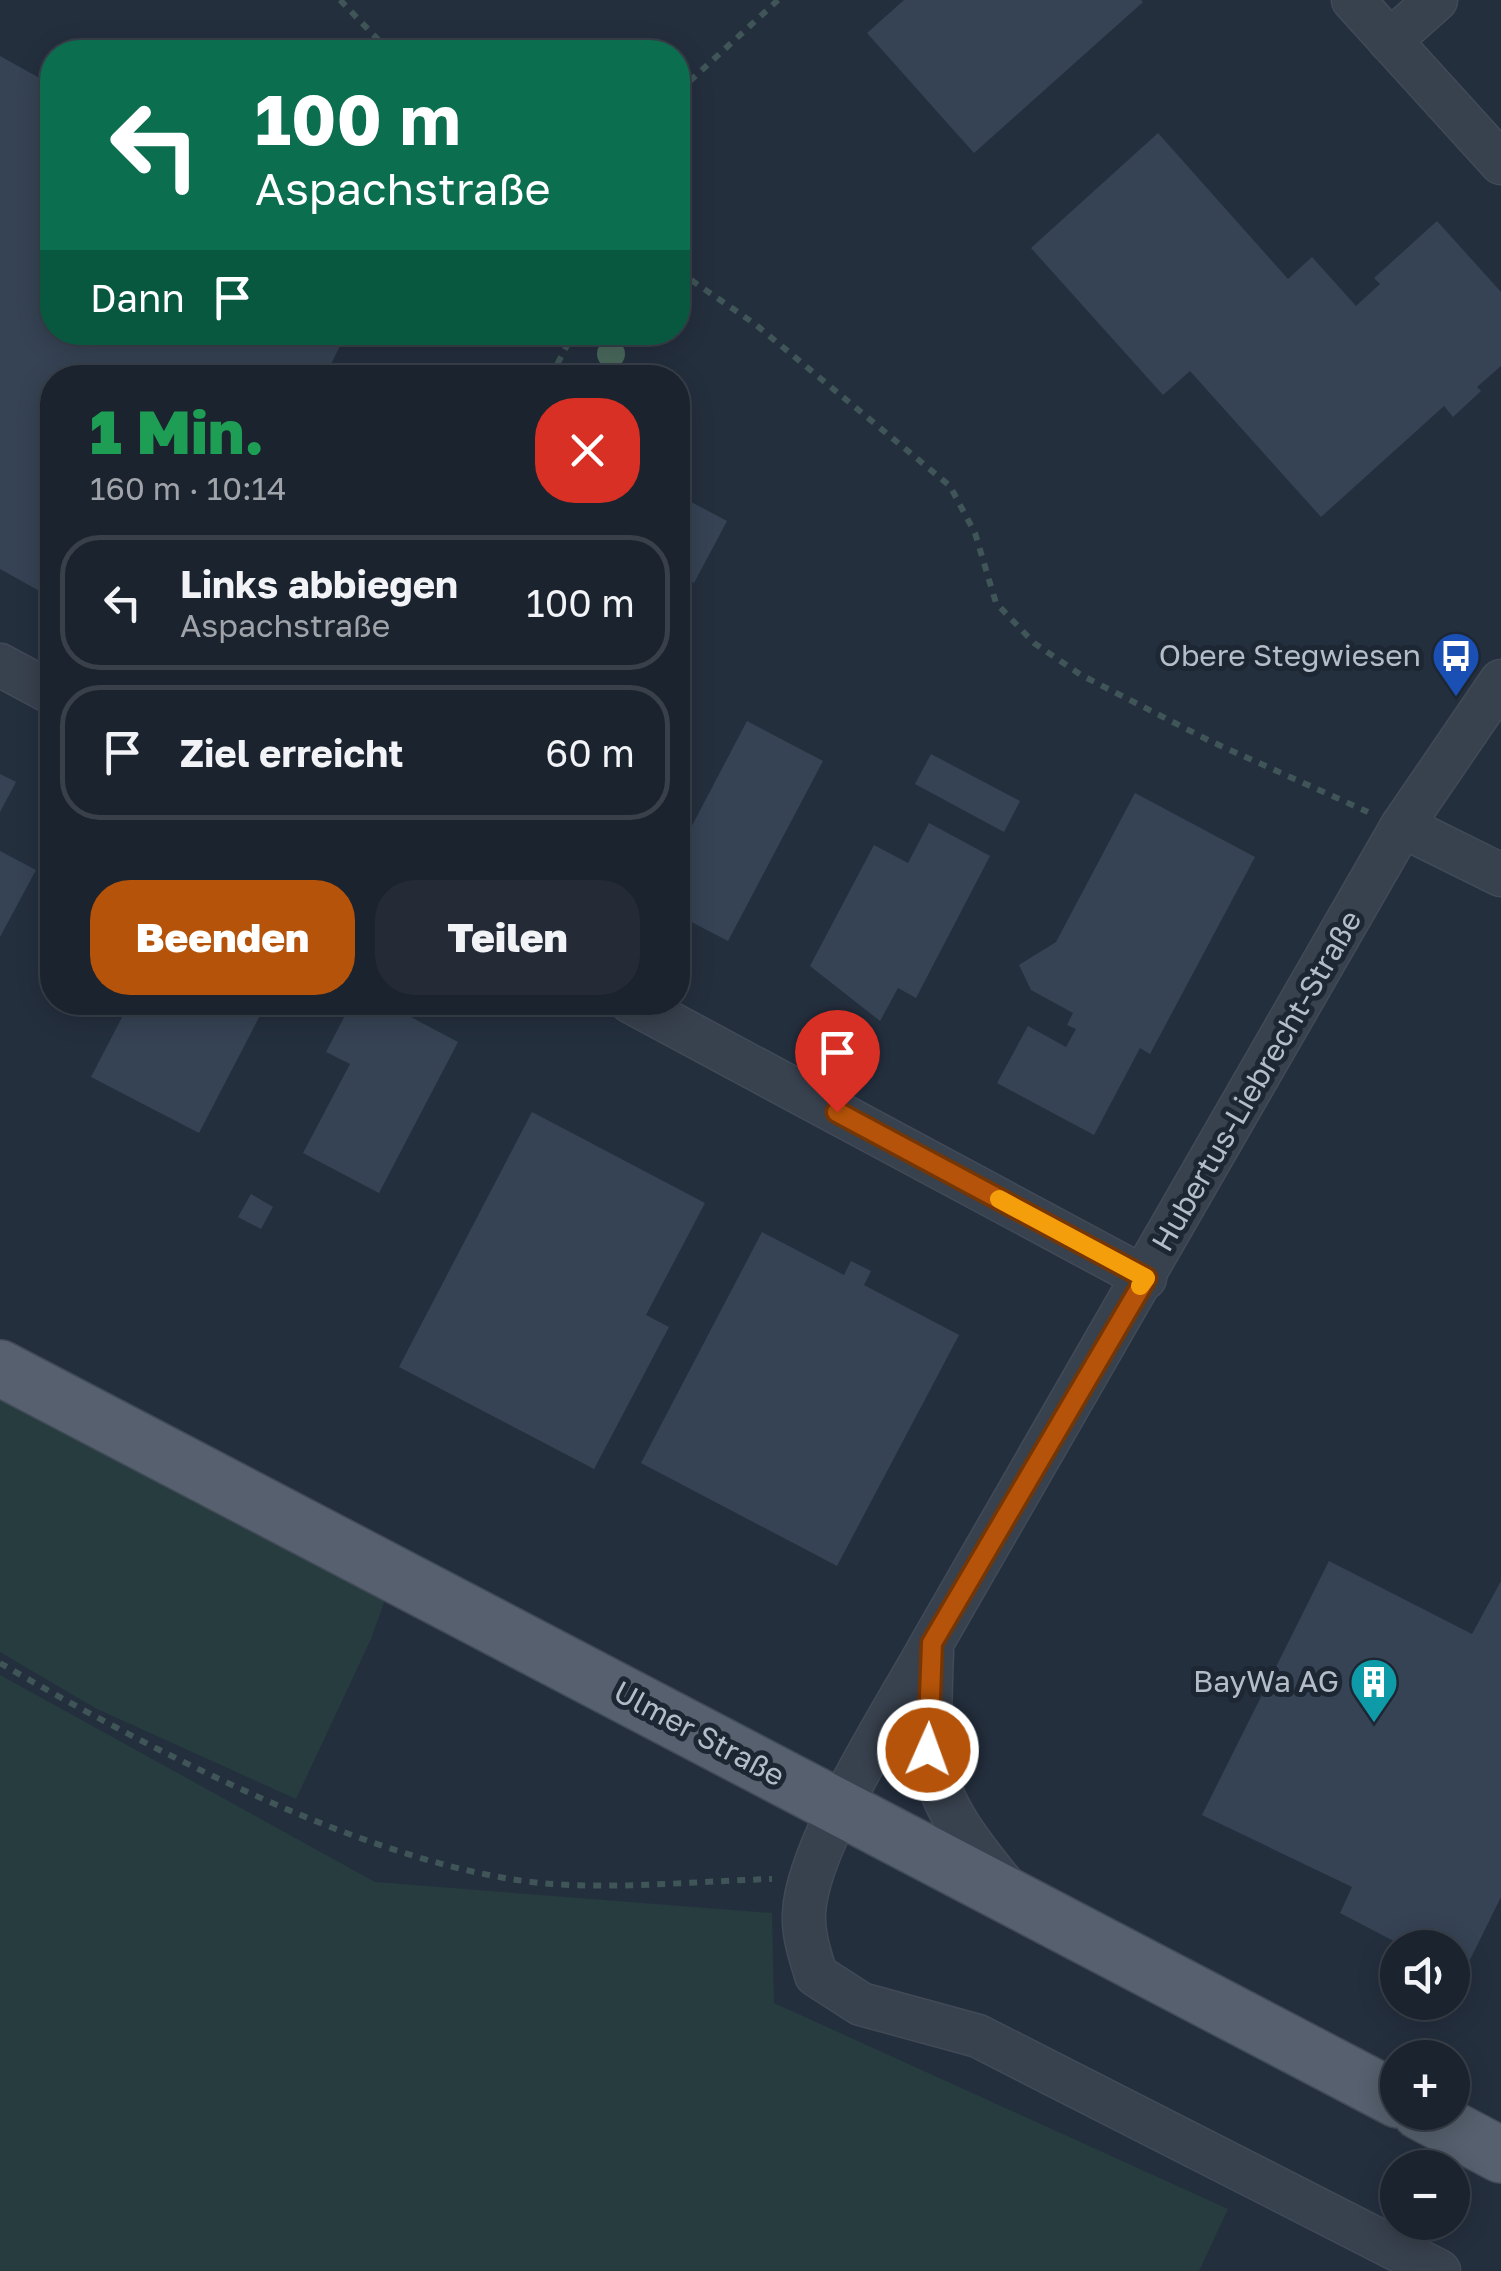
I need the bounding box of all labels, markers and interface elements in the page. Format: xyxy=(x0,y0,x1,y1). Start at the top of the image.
text: 100 m xyxy=(255,76,461,160)
icon: left xyxy=(90,80,220,210)
text: Aspachstraße xyxy=(255,161,551,215)
icon: arrive xyxy=(205,270,260,325)
text: Dann xyxy=(90,275,185,320)
text: 1 Min. xyxy=(90,395,264,467)
button: close xyxy=(535,398,640,503)
text: 160 m · 10:14 xyxy=(90,469,287,507)
text: Links abbiegen xyxy=(180,561,458,606)
icon: left xyxy=(95,575,150,630)
text: 100 m xyxy=(526,580,635,625)
text: Aspachstraße xyxy=(180,606,390,644)
bus stop icon: Obere Stegwiesen xyxy=(1430,630,1482,698)
place label: Obere Stegwiesen xyxy=(1159,637,1421,673)
icon: arrive xyxy=(95,725,150,780)
text: Ziel erreicht xyxy=(180,730,403,775)
text: 60 m xyxy=(545,730,635,775)
button: Beenden xyxy=(90,880,355,995)
button: Teilen xyxy=(375,880,640,995)
street label: Hubertus-Liebrecht-Straße xyxy=(1144,904,1369,1257)
pin xyxy=(795,1010,880,1113)
icon: arrive xyxy=(810,1025,865,1080)
building icon: BayWa AG xyxy=(1348,1656,1400,1724)
place label: BayWa AG xyxy=(1193,1663,1339,1699)
street label: Ulmer Straße xyxy=(608,1673,791,1793)
position arrow xyxy=(876,1698,980,1802)
map controls xyxy=(1380,1930,1470,2240)
button: sound xyxy=(1380,1930,1470,2020)
button: + xyxy=(1380,2040,1470,2130)
button: − xyxy=(1380,2150,1470,2240)

